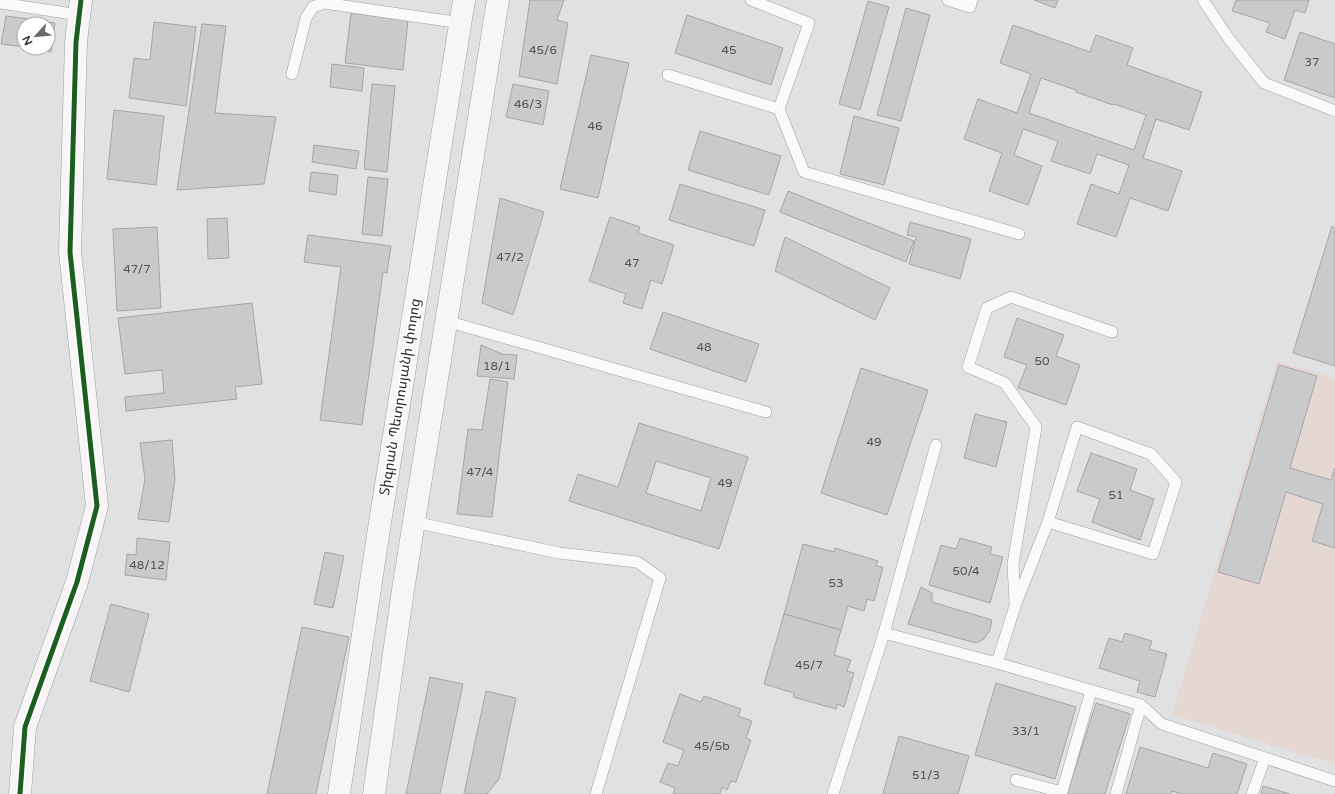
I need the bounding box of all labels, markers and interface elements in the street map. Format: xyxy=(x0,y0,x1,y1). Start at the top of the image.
north arrow xyxy=(16,16,56,56)
text: N xyxy=(20,33,35,47)
house number: 45/6 xyxy=(529,43,557,57)
house number: 45 xyxy=(721,43,737,57)
house number: 37 xyxy=(1304,55,1320,69)
house number: 46/3 xyxy=(514,97,542,111)
house number: 46 xyxy=(587,119,603,133)
house number: 47/2 xyxy=(496,250,524,264)
house number: 47 xyxy=(624,256,640,270)
house number: 47/7 xyxy=(123,262,151,276)
street label: Տիգրան Պետրոսյանի փողոց xyxy=(376,297,424,497)
house number: 48 xyxy=(696,340,712,354)
house number: 50 xyxy=(1034,354,1050,368)
house number: 18/1 xyxy=(483,359,511,373)
house number: 49 xyxy=(866,435,882,449)
house number: 47/4 xyxy=(467,465,494,479)
house number: 49 xyxy=(717,476,733,490)
house number: 51 xyxy=(1108,488,1124,502)
house number: 48/12 xyxy=(129,558,165,572)
house number: 50/4 xyxy=(952,564,980,578)
house number: 53 xyxy=(828,576,844,590)
house number: 45/7 xyxy=(795,658,823,672)
house number: 33/1 xyxy=(1012,724,1040,738)
house number: 45/5b xyxy=(694,739,730,753)
house number: 51/3 xyxy=(912,768,940,782)

